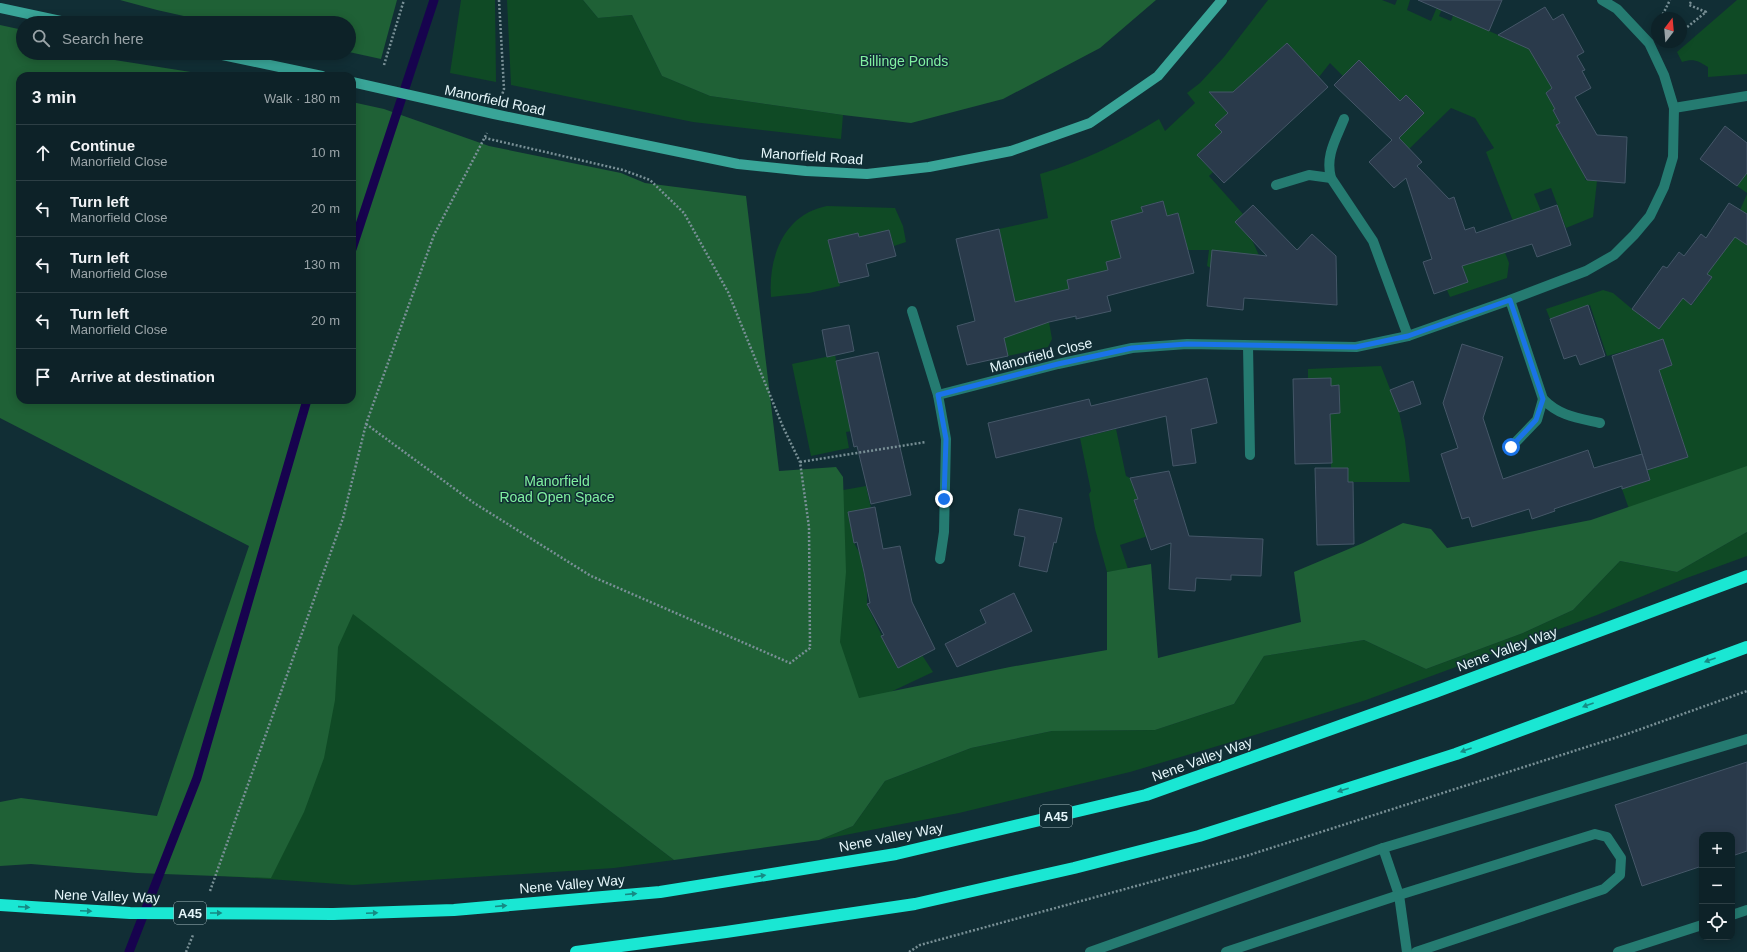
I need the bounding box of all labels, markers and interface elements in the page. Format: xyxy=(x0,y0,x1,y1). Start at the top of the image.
north arrow xyxy=(1651,12,1687,48)
search box xyxy=(16,16,356,60)
icon: search xyxy=(30,27,52,49)
text: Search here xyxy=(62,30,144,47)
park label: Billinge Ponds xyxy=(860,53,948,69)
street label: Manorfield Road xyxy=(443,81,547,119)
text: 3 min xyxy=(32,88,76,107)
text: Walk · 180 m xyxy=(264,91,340,106)
text: Continue xyxy=(70,137,135,154)
icon: ahead xyxy=(32,142,54,164)
street label: Manorfield Road xyxy=(760,144,864,168)
text: 10 m xyxy=(311,145,340,160)
text: Manorfield Close xyxy=(70,154,168,169)
text: Turn left xyxy=(70,193,129,210)
icon: left xyxy=(32,198,54,220)
text: 20 m xyxy=(311,201,340,216)
text: Manorfield Close xyxy=(70,210,168,225)
text: Turn left xyxy=(70,249,129,266)
icon: left xyxy=(32,254,54,276)
text: 130 m xyxy=(304,257,340,272)
text: Manorfield Close xyxy=(70,266,168,281)
text: Turn left xyxy=(70,305,129,322)
icon: left xyxy=(32,310,54,332)
text: 20 m xyxy=(311,313,340,328)
text: Manorfield Close xyxy=(70,322,168,337)
street label: Manorfield Close xyxy=(988,334,1094,375)
icon: arrive xyxy=(32,366,54,388)
text: Arrive at destination xyxy=(70,368,215,385)
route start xyxy=(1502,438,1520,456)
park label: Manorfield Road Open Space xyxy=(499,473,615,505)
route end xyxy=(935,490,953,508)
street label: Nene Valley Way xyxy=(1455,623,1559,675)
one-way arrow xyxy=(1704,658,1716,664)
one-way arrow xyxy=(1582,703,1594,709)
street label: Nene Valley Way xyxy=(1150,733,1254,785)
one-way arrow xyxy=(1460,748,1472,754)
one-way arrow xyxy=(1336,787,1348,793)
road number: A45 xyxy=(1040,805,1072,827)
street label: Nene Valley Way xyxy=(838,819,944,855)
map controls xyxy=(1699,832,1735,940)
button: + xyxy=(1699,832,1735,868)
button: − xyxy=(1699,868,1735,904)
street label: Nene Valley Way xyxy=(519,871,625,897)
one-way arrow xyxy=(753,873,766,879)
street label: Nene Valley Way xyxy=(54,886,160,906)
one-way arrow xyxy=(625,891,637,898)
road number: A45 xyxy=(174,902,206,924)
one-way arrow xyxy=(495,902,507,909)
one-way arrow xyxy=(18,903,30,910)
button: locate xyxy=(1699,904,1735,940)
one-way arrow xyxy=(80,907,92,914)
one-way arrow xyxy=(366,909,378,916)
one-way arrow xyxy=(210,910,223,916)

